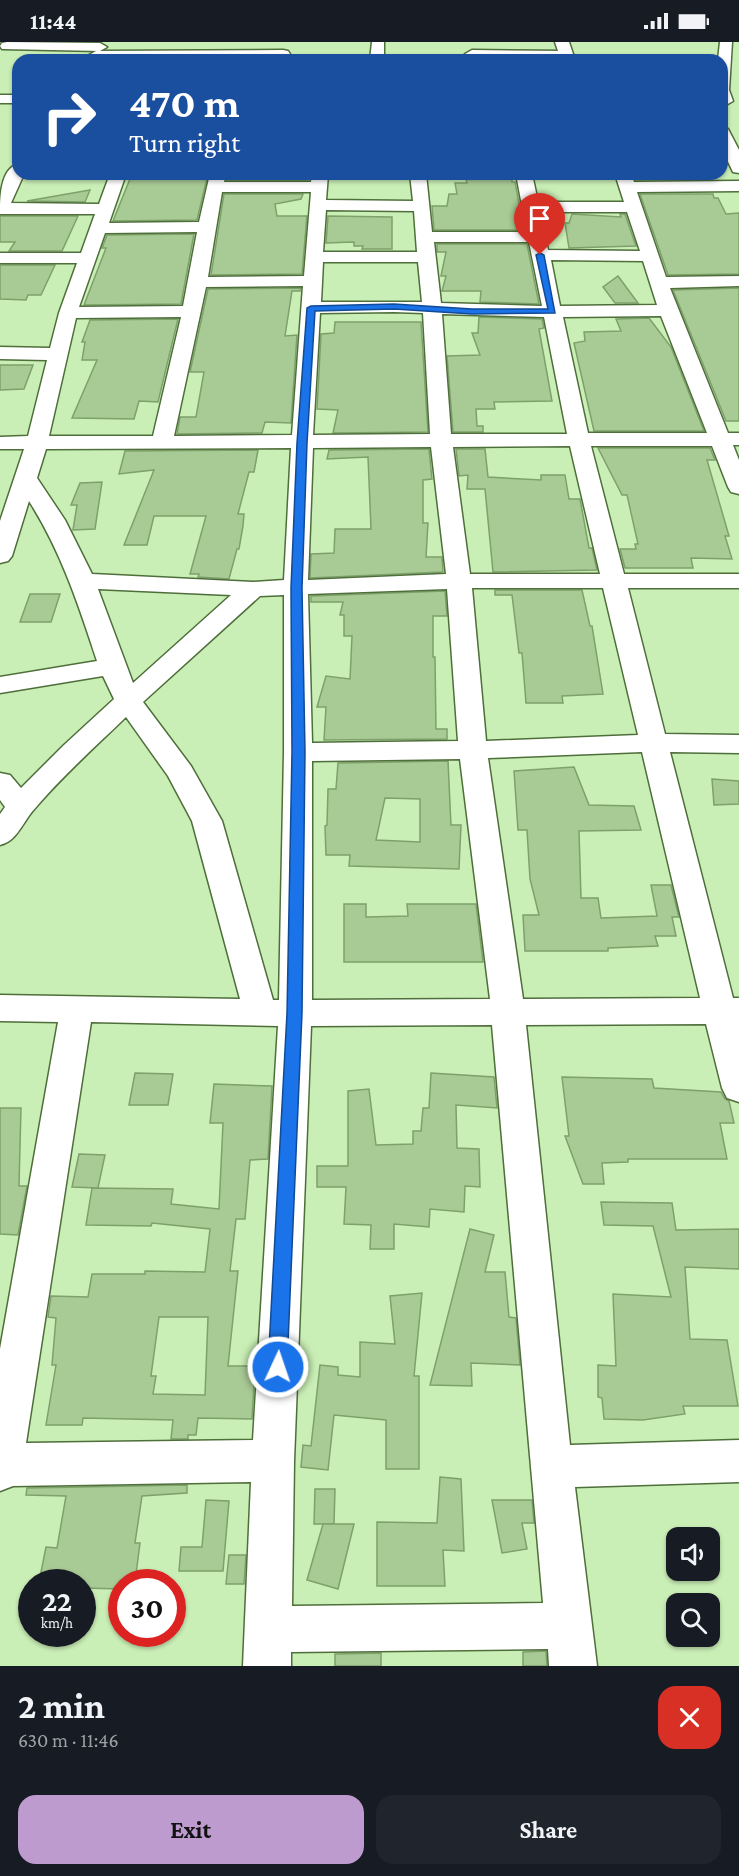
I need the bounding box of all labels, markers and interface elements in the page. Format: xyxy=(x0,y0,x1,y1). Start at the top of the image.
text: 11:44 xyxy=(30,9,76,34)
icon: right xyxy=(30,78,108,156)
text: 470 m xyxy=(129,79,240,126)
text: Turn right xyxy=(129,128,240,158)
pin xyxy=(514,193,565,255)
icon: arrive xyxy=(523,202,556,235)
position arrow xyxy=(246,1335,310,1399)
map controls xyxy=(666,1527,720,1647)
button: sound xyxy=(666,1527,720,1581)
speed limit sign: 30 xyxy=(108,1569,186,1647)
text: 22 xyxy=(42,1584,72,1617)
button: search xyxy=(666,1593,720,1647)
text: km/h xyxy=(41,1615,73,1631)
text: 2 min xyxy=(18,1686,105,1726)
button: close xyxy=(658,1686,721,1749)
text: 630 m · 11:46 xyxy=(18,1729,119,1751)
button: Exit xyxy=(18,1795,364,1864)
button: Share xyxy=(376,1795,721,1864)

